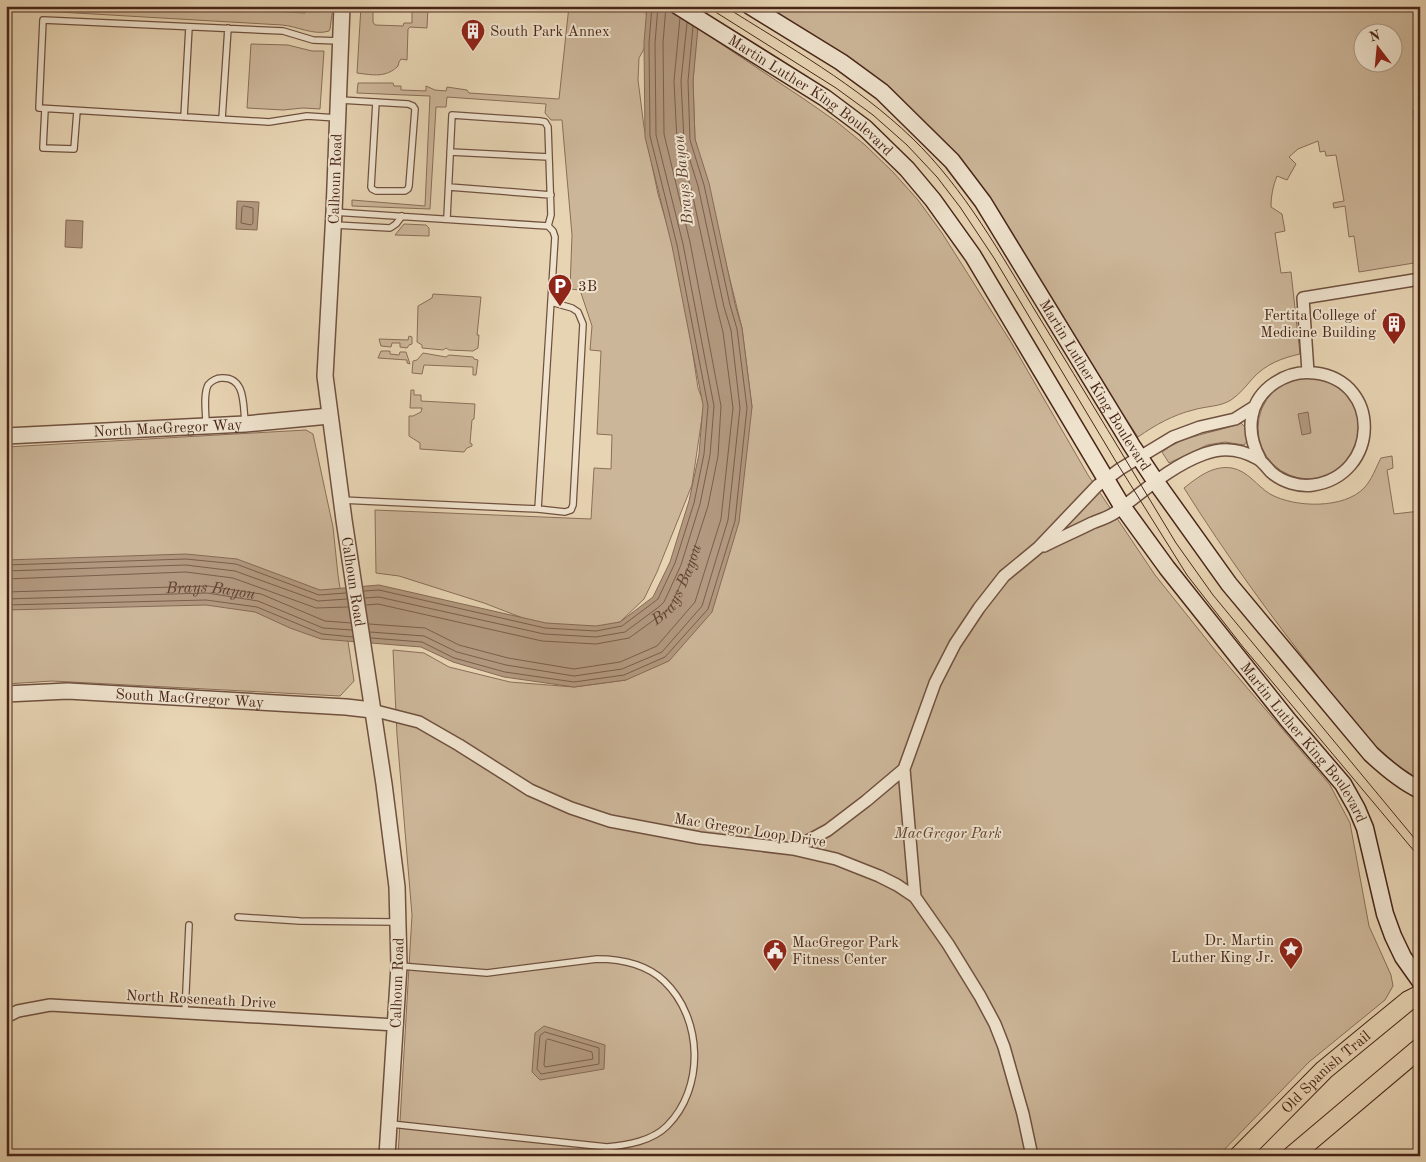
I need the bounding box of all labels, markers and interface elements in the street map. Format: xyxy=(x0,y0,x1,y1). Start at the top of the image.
building icon: South Park Annex xyxy=(460,18,486,52)
north arrow xyxy=(1354,22,1404,72)
place label: South Park Annex xyxy=(490,25,610,40)
text: N xyxy=(1368,28,1382,45)
street label: Martin Luther King Boulevard xyxy=(725,33,895,159)
street label: Calhoun Road xyxy=(327,133,346,225)
water label: Brays Bayou xyxy=(671,134,697,226)
parking icon: 3B xyxy=(547,273,573,307)
place label: 3B xyxy=(578,280,597,295)
street label: Martin Luther King Boulevard xyxy=(1036,298,1153,474)
place label: Fertita College of Medicine Building xyxy=(1260,309,1377,341)
building icon: Fertita College of Medicine Building xyxy=(1381,311,1407,345)
street label: North MacGregor Way xyxy=(93,418,243,441)
street label: Calhoun Road xyxy=(338,536,366,628)
water label: Brays Bayou xyxy=(648,542,705,630)
water label: Brays Bayou xyxy=(165,580,256,603)
street label: Martin Luther King Boulevard xyxy=(1237,660,1368,825)
street label: South MacGregor Way xyxy=(115,688,264,711)
street label: Mac Gregor Loop Drive xyxy=(673,812,827,851)
park label: MacGregor Park xyxy=(893,827,1002,842)
place label: Dr. Martin Luther King Jr. xyxy=(1171,934,1274,966)
place label: MacGregor Park Fitness Center xyxy=(792,936,899,968)
place icon: Dr. Martin Luther King Jr. xyxy=(1278,936,1304,970)
street label: Calhoun Road xyxy=(389,937,408,1029)
public building icon: MacGregor Park Fitness Center xyxy=(762,938,788,972)
street label: North Roseneath Drive xyxy=(125,989,276,1012)
street label: Old Spanish Trail xyxy=(1280,1029,1374,1117)

